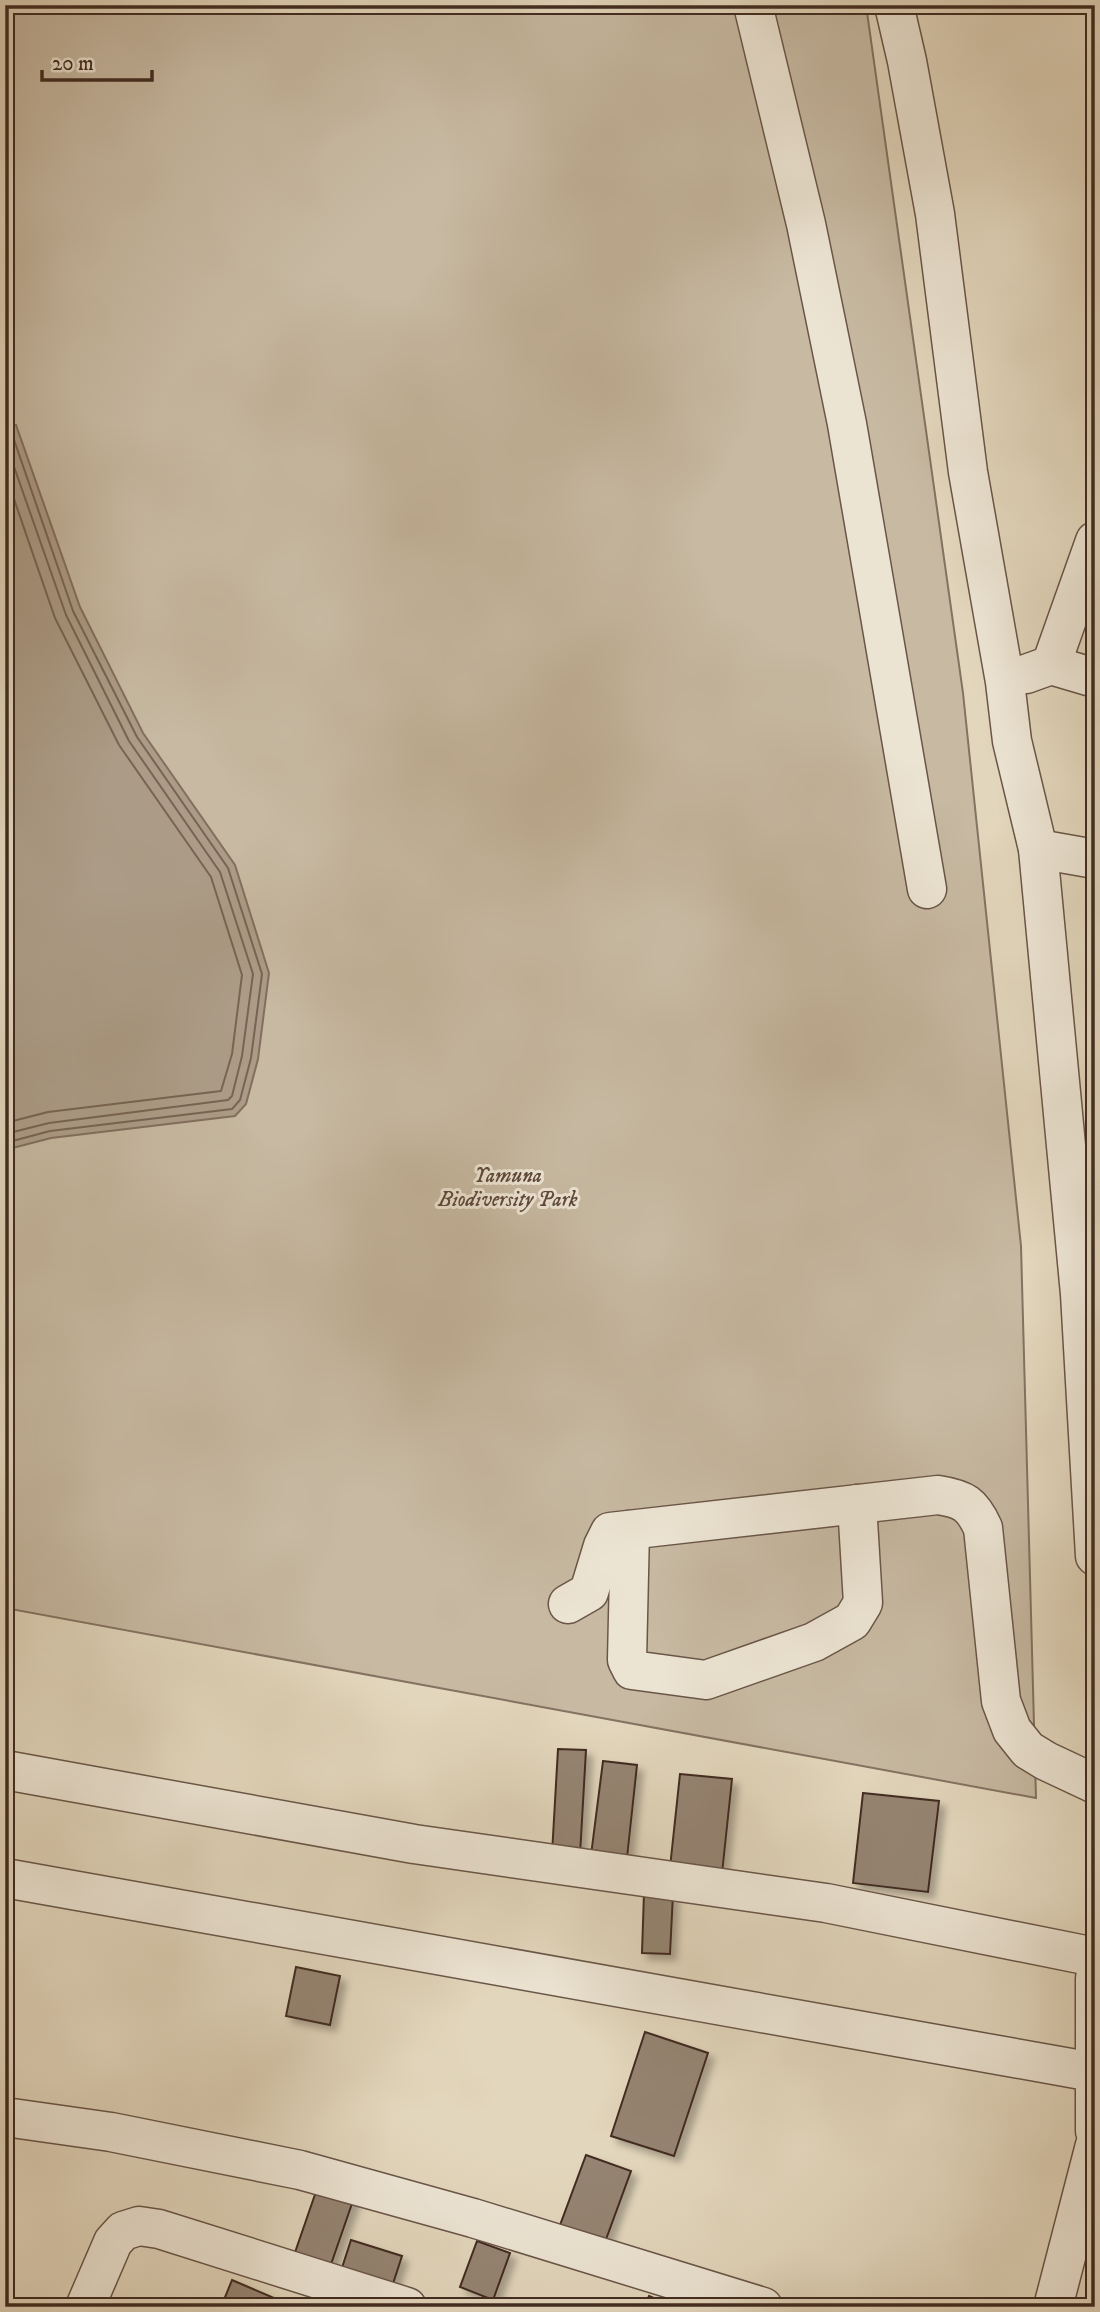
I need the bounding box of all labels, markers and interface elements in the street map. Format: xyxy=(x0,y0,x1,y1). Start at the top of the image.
scale bar xyxy=(42,38,152,82)
text: 20 m xyxy=(52,51,94,77)
park label: Yamuna Biodiversity Park xyxy=(437,1163,578,1213)

